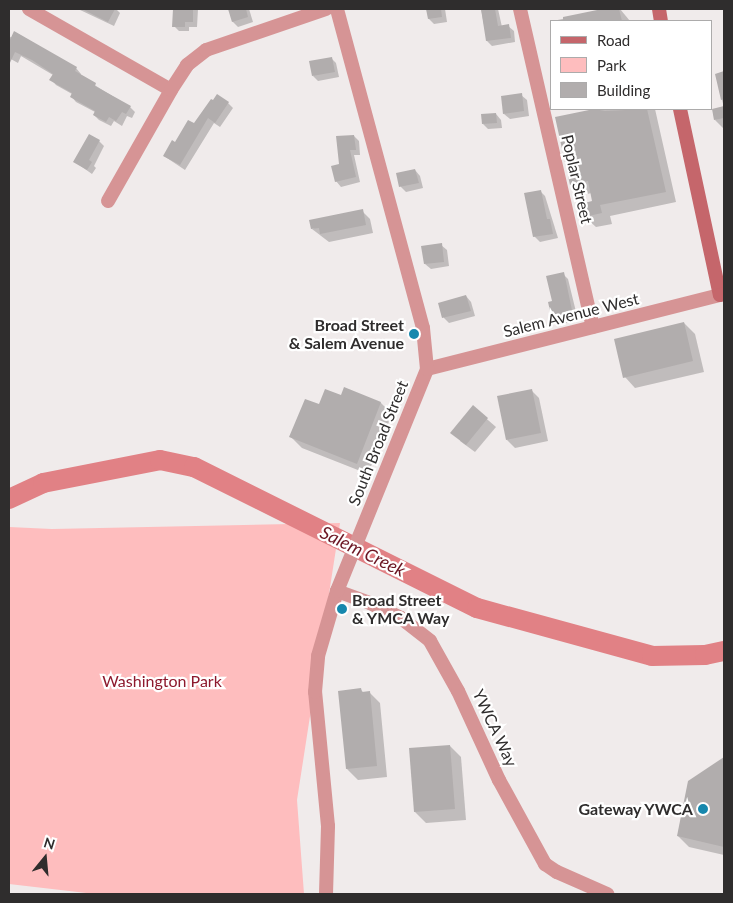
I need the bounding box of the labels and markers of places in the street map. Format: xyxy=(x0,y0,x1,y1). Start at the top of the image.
place label: Broad Street & Salem Avenue xyxy=(288,315,404,353)
marker: Broad Street & Salem Avenue xyxy=(408,328,420,340)
place label: Broad Street & YMCA Way xyxy=(352,590,451,628)
marker: Broad Street & YMCA Way xyxy=(336,603,348,615)
place label: Gateway YWCA xyxy=(577,799,693,819)
marker: Gateway YWCA xyxy=(697,803,709,815)

